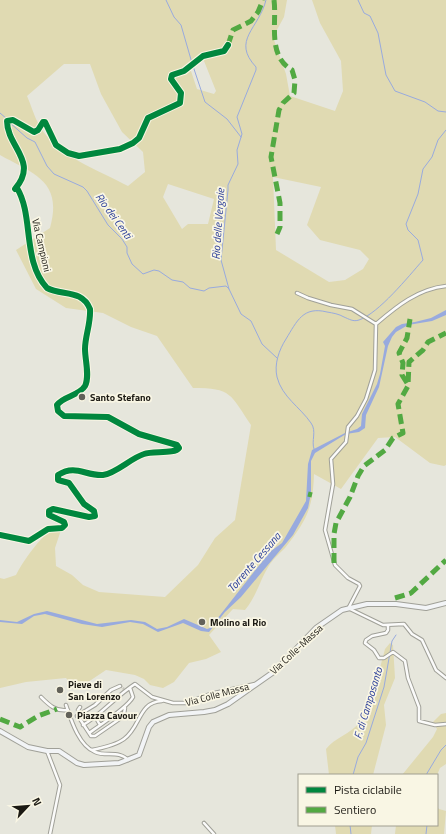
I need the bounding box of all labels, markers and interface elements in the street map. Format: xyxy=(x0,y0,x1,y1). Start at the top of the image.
water label: Rio delle Vergaie xyxy=(208,187,229,260)
water label: Rio dei Centi xyxy=(92,190,137,244)
street label: Via Campioni xyxy=(28,217,55,273)
place label: Santo Stefano xyxy=(90,390,151,405)
marker: Santo Stefano xyxy=(77,392,87,402)
water label: Torrente Cessana xyxy=(224,528,285,595)
place label: Molino al Rio xyxy=(210,615,266,630)
marker: Molino al Rio xyxy=(197,617,207,627)
street label: Via Colle-Massa xyxy=(266,621,326,678)
water label: F. di Camposanto xyxy=(350,665,387,741)
place label: Pieve di San Lorenzo xyxy=(68,677,121,704)
street label: Via Colle Massa xyxy=(184,679,251,710)
marker: Pieve di San Lorenzo xyxy=(55,685,65,695)
place label: Piazza Cavour xyxy=(77,708,137,723)
marker: Piazza Cavour xyxy=(64,710,74,720)
legend xyxy=(298,774,438,826)
text: Pista ciclabile xyxy=(334,780,402,799)
north arrow xyxy=(8,786,48,826)
text: N xyxy=(28,795,46,809)
text: Sentiero xyxy=(334,800,376,819)

